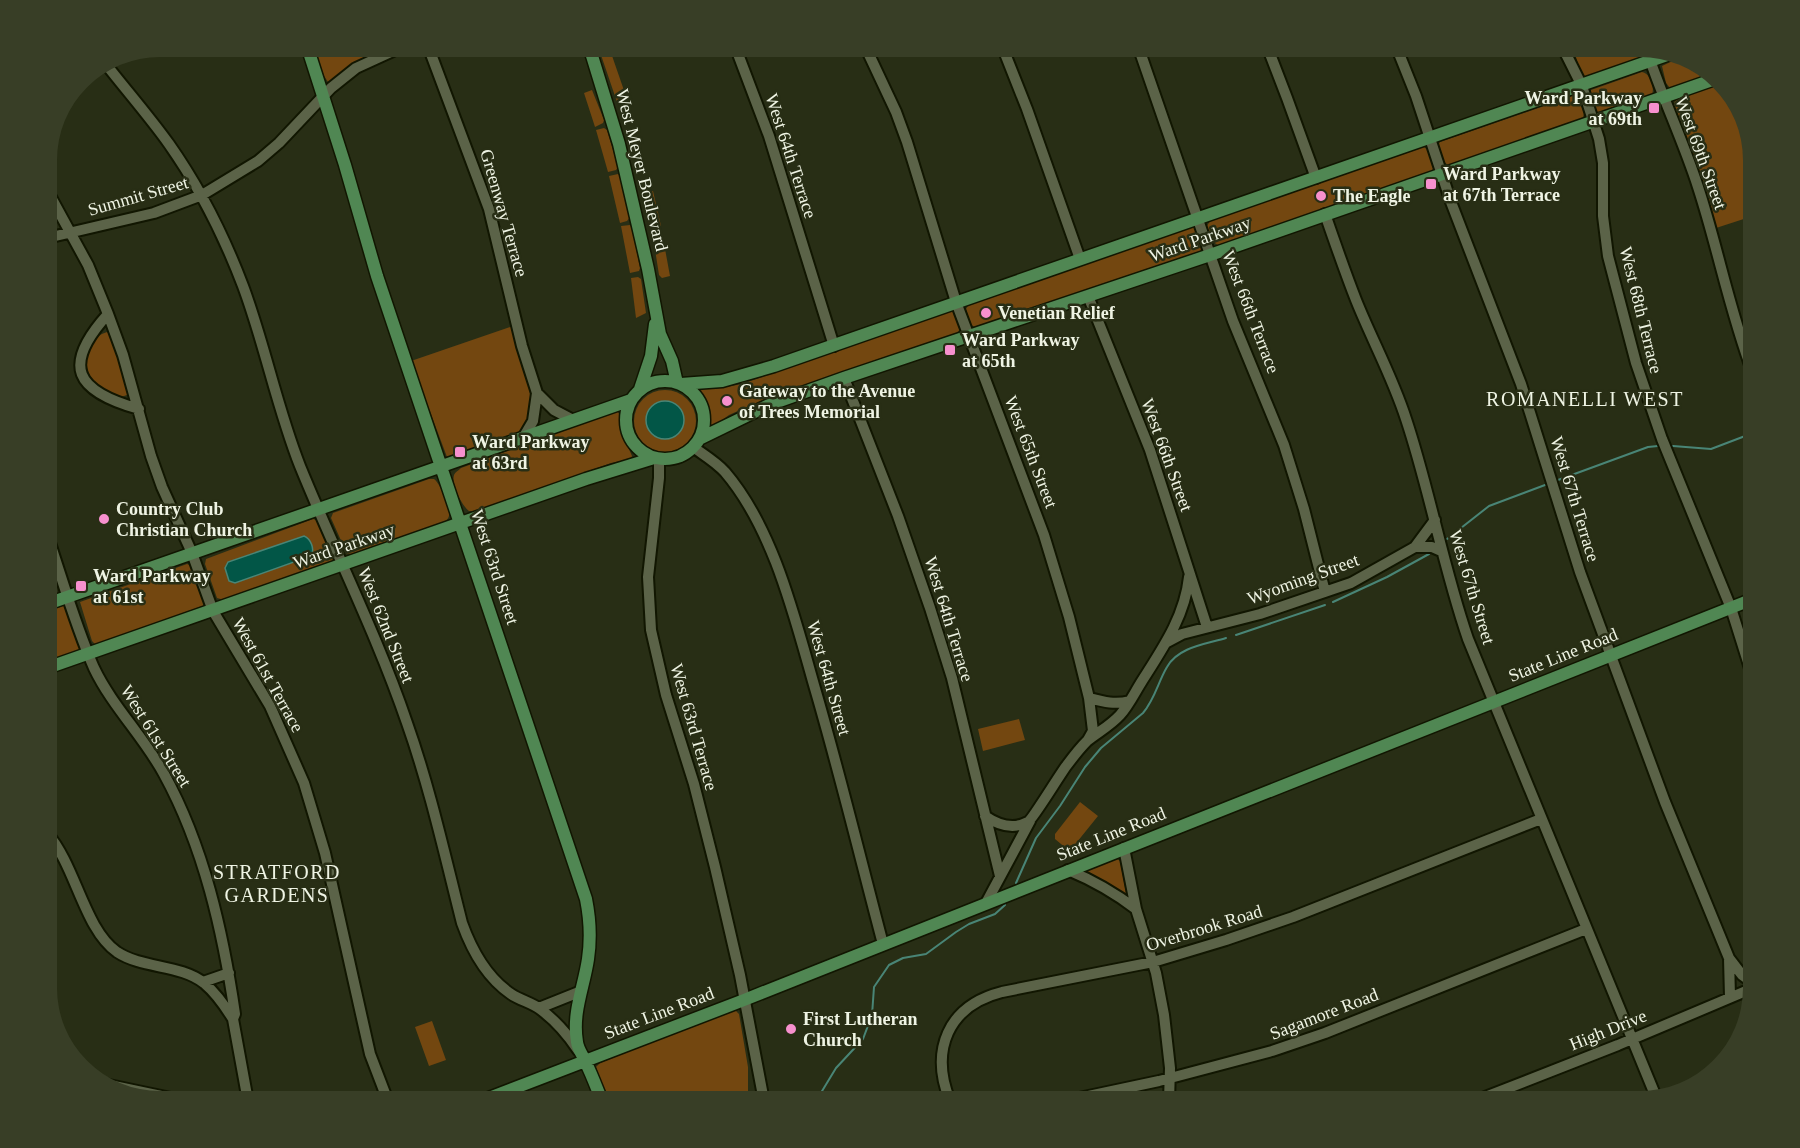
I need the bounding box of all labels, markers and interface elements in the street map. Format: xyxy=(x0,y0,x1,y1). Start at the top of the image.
street label: West Meyer Boulevard xyxy=(612,87,672,253)
place label: Ward Parkway at 69th xyxy=(1524,88,1642,129)
street label: West 64th Terrace xyxy=(761,91,821,221)
street label: West 69th Street xyxy=(1671,94,1731,212)
marker: Ward Parkway at 69th xyxy=(1647,101,1661,115)
street label: Greenway Terrace xyxy=(476,147,532,279)
place label: Ward Parkway at 67th Terrace xyxy=(1443,164,1561,205)
street label: Summit Street xyxy=(85,172,191,220)
marker: Ward Parkway at 67th Terrace xyxy=(1424,177,1438,191)
place label: The Eagle xyxy=(1333,186,1411,206)
marker: The Eagle xyxy=(1314,189,1328,203)
street label: Ward Parkway xyxy=(1147,212,1253,266)
street label: West 68th Terrace xyxy=(1616,245,1666,375)
street label: West 66th Terrace xyxy=(1218,248,1284,376)
place label: Venetian Relief xyxy=(998,303,1116,323)
marker: Venetian Relief xyxy=(979,306,993,320)
place label: Ward Parkway at 65th xyxy=(962,330,1080,371)
marker: Ward Parkway at 65th xyxy=(943,343,957,357)
place label: Gateway to the Avenue of Trees Memorial xyxy=(739,381,915,422)
district label: ROMANELLI WEST xyxy=(1486,388,1684,410)
street label: West 65th Street xyxy=(1000,393,1062,511)
marker: Gateway to the Avenue of Trees Memorial xyxy=(720,394,734,408)
street label: West 66th Street xyxy=(1137,396,1197,514)
place label: Ward Parkway at 63rd xyxy=(472,432,590,473)
street label: West 67th Terrace xyxy=(1546,434,1604,564)
marker: Ward Parkway at 63rd xyxy=(453,445,467,459)
place label: Country Club Christian Church xyxy=(116,499,252,540)
street label: West 63rd Street xyxy=(467,507,523,627)
marker: Country Club Christian Church xyxy=(97,512,111,526)
street label: Ward Parkway xyxy=(291,519,397,573)
street label: West 67th Street xyxy=(1445,527,1499,647)
street label: Wyoming Street xyxy=(1244,550,1362,608)
street label: West 64th Terrace xyxy=(920,554,978,684)
street label: West 62nd Street xyxy=(354,564,418,686)
place label: Ward Parkway at 61st xyxy=(93,566,211,607)
marker: Ward Parkway at 61st xyxy=(74,579,88,593)
street label: West 61st Terrace xyxy=(228,614,308,736)
street label: West 64th Street xyxy=(803,618,855,738)
street label: State Line Road xyxy=(1505,624,1621,686)
street label: West 63rd Terrace xyxy=(666,661,722,793)
street label: West 61st Street xyxy=(117,681,195,791)
street label: State Line Road xyxy=(1053,803,1169,865)
district label: STRATFORD GARDENS xyxy=(213,861,341,906)
street label: Overbrook Road xyxy=(1143,901,1265,955)
street label: State Line Road xyxy=(601,983,717,1043)
street label: Sagamore Road xyxy=(1267,984,1381,1044)
street label: High Drive xyxy=(1566,1005,1650,1055)
place label: First Lutheran Church xyxy=(803,1009,918,1050)
marker: First Lutheran Church xyxy=(784,1022,798,1036)

